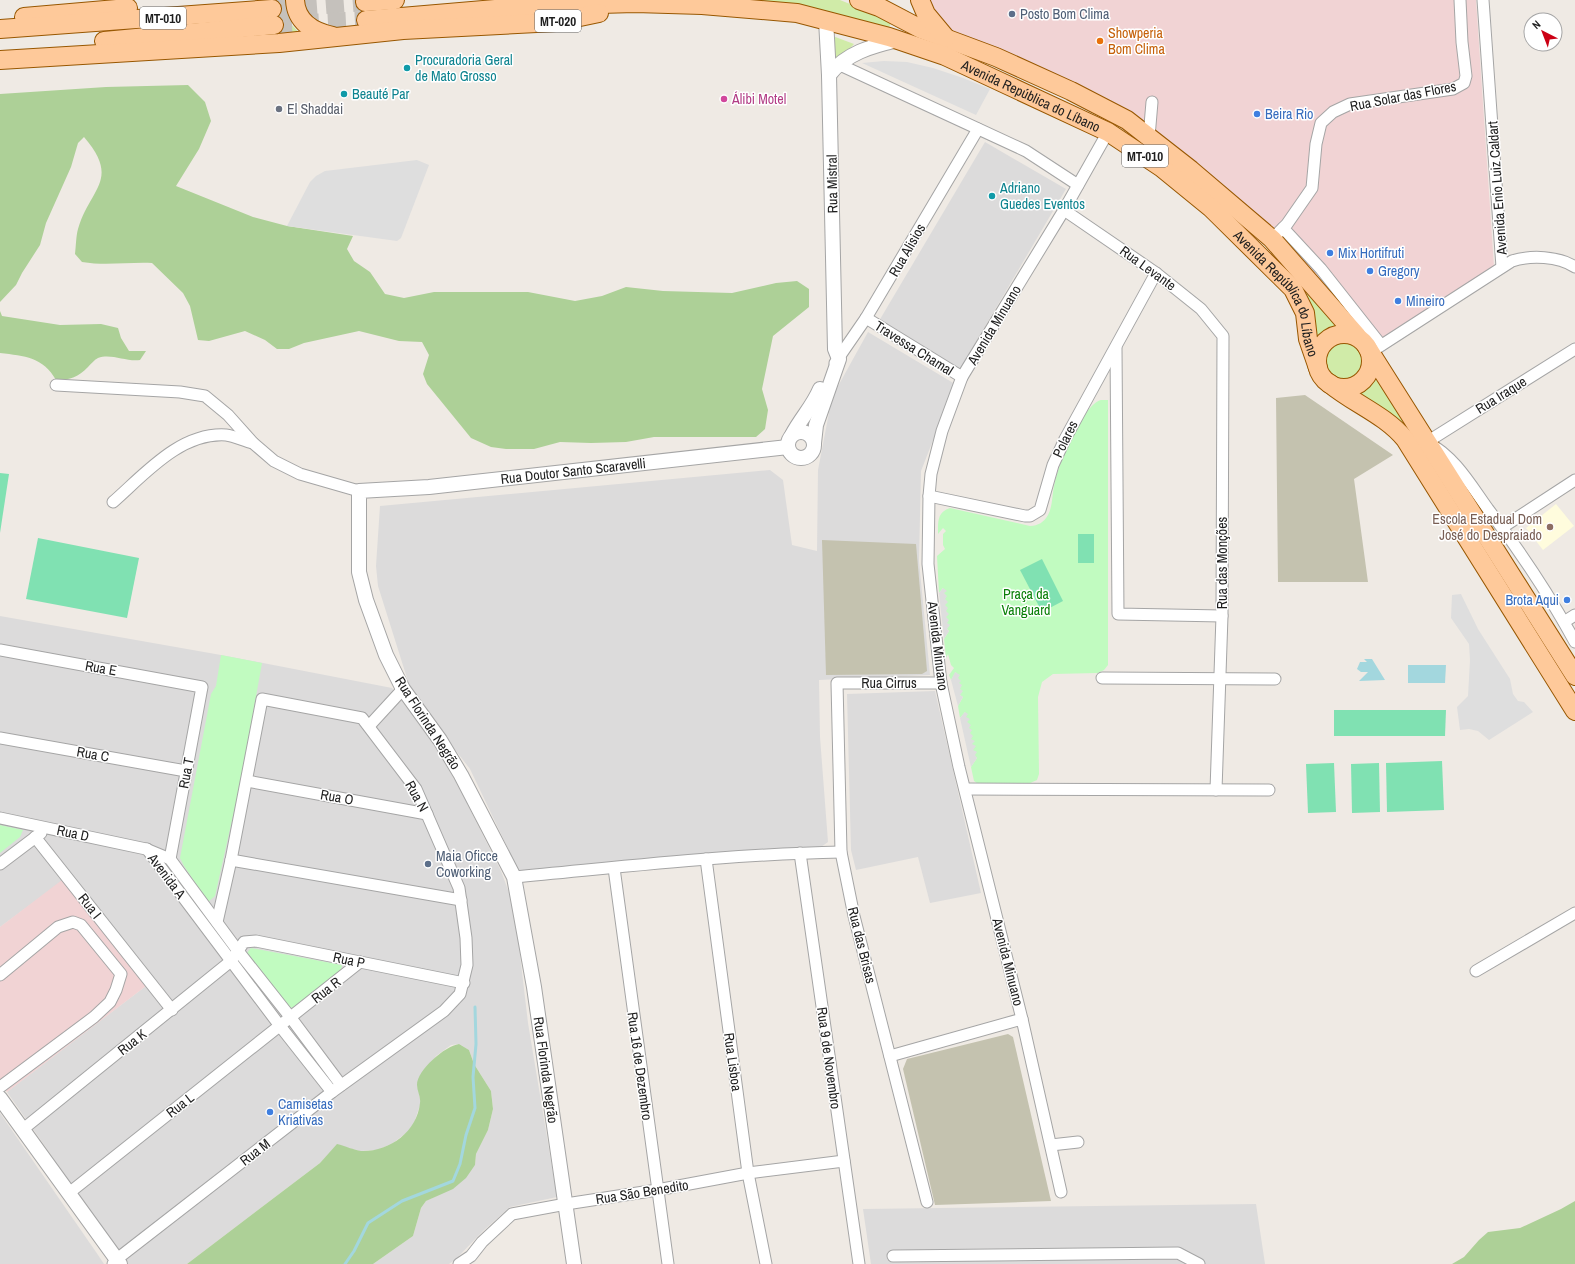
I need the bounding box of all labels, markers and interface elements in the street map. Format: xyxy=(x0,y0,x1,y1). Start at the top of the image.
place label: Posto Bom Clima xyxy=(1020,5,1110,23)
road number: MT-010 xyxy=(140,7,186,29)
marker: Posto Bom Clima xyxy=(1007,9,1017,19)
road number: MT-020 xyxy=(535,10,581,32)
north arrow xyxy=(1523,12,1563,52)
text: N xyxy=(1529,17,1543,32)
place label: Showperia Bom Clima xyxy=(1108,24,1165,58)
marker: Showperia Bom Clima xyxy=(1095,36,1105,46)
place label: Procuradoria Geral de Mato Grosso xyxy=(415,51,513,85)
street label: Avenida República do Líbano xyxy=(958,56,1103,136)
marker: Procuradoria Geral de Mato Grosso xyxy=(402,63,412,73)
street label: Rua Solar das Flores xyxy=(1348,77,1458,115)
place label: Beauté Par xyxy=(352,85,410,103)
marker: Beauté Par xyxy=(339,89,349,99)
place label: Álibi Motel xyxy=(731,90,786,108)
marker: Álibi Motel xyxy=(719,94,729,104)
place label: El Shaddai xyxy=(287,100,343,118)
marker: El Shaddai xyxy=(274,104,284,114)
place label: Beira Rio xyxy=(1265,105,1314,123)
marker: Beira Rio xyxy=(1252,109,1262,119)
street label: Avenida Enio Luiz Caldart xyxy=(1483,121,1511,256)
road number: MT-010 xyxy=(1122,145,1168,167)
street label: Rua Mistral xyxy=(822,154,842,214)
place label: Adriano Guedes Eventos xyxy=(999,179,1085,213)
marker: Adriano Guedes Eventos xyxy=(987,191,997,201)
street label: Rua Alisios xyxy=(885,220,929,280)
street label: Avenida República do Líbano xyxy=(1229,226,1322,359)
street label: Rua Levante xyxy=(1116,242,1180,294)
place label: Mix Hortifruti xyxy=(1338,244,1404,262)
marker: Mix Hortifruti xyxy=(1325,248,1335,258)
place label: Gregory xyxy=(1378,262,1420,280)
marker: Gregory xyxy=(1365,266,1375,276)
street label: Avenida Minuano xyxy=(963,282,1025,369)
place label: Mineiro xyxy=(1406,292,1445,310)
marker: Mineiro xyxy=(1393,296,1403,306)
street label: Travessa Chamal xyxy=(871,317,957,379)
street label: Rua Iraque xyxy=(1472,372,1530,418)
street label: Polares xyxy=(1048,417,1082,460)
street label: Rua Doutor Santo Scaravelli xyxy=(500,454,647,488)
place label: Escola Estadual Dom José do Despraiado xyxy=(1432,510,1542,544)
street label: Rua das Monções xyxy=(1213,516,1231,609)
marker: Escola Estadual Dom José do Despraiado xyxy=(1545,522,1555,532)
park label: Praça da Vanguard xyxy=(1002,585,1050,619)
place label: Brota Aqui xyxy=(1505,591,1559,609)
marker: Brota Aqui xyxy=(1562,595,1572,605)
street label: Avenida Minuano xyxy=(923,599,952,692)
street label: Rua E xyxy=(84,656,118,680)
street label: Rua Florinda Negrão xyxy=(391,673,465,773)
street label: Rua Cirrus xyxy=(861,674,917,692)
street label: Rua C xyxy=(75,742,111,766)
street label: Rua T xyxy=(174,756,198,790)
street label: Rua N xyxy=(401,777,433,815)
street label: Rua O xyxy=(319,785,355,809)
street label: Rua D xyxy=(55,821,91,845)
place label: Maia Oficce Coworking xyxy=(436,847,498,881)
street label: Avenida A xyxy=(144,849,190,903)
marker: Maia Oficce Coworking xyxy=(423,859,433,869)
street label: Rua I xyxy=(74,890,106,922)
street label: Rua das Brisas xyxy=(844,905,880,986)
street label: Avenida Minuano xyxy=(988,915,1028,1008)
street label: Rua P xyxy=(332,948,367,972)
street label: Rua R xyxy=(308,973,344,1007)
street label: Rua 9 de Novembro xyxy=(813,1006,845,1110)
street label: Rua 16 de Dezembro xyxy=(623,1011,657,1121)
street label: Rua Florinda Negrão xyxy=(530,1016,562,1124)
street label: Rua K xyxy=(114,1025,150,1059)
street label: Rua Lisboa xyxy=(720,1032,746,1093)
street label: Rua L xyxy=(162,1088,198,1122)
place label: Camisetas Kriativas xyxy=(278,1095,333,1129)
marker: Camisetas Kriativas xyxy=(265,1107,275,1117)
street label: Rua M xyxy=(236,1134,274,1170)
street label: Rua São Benedito xyxy=(594,1176,690,1208)

